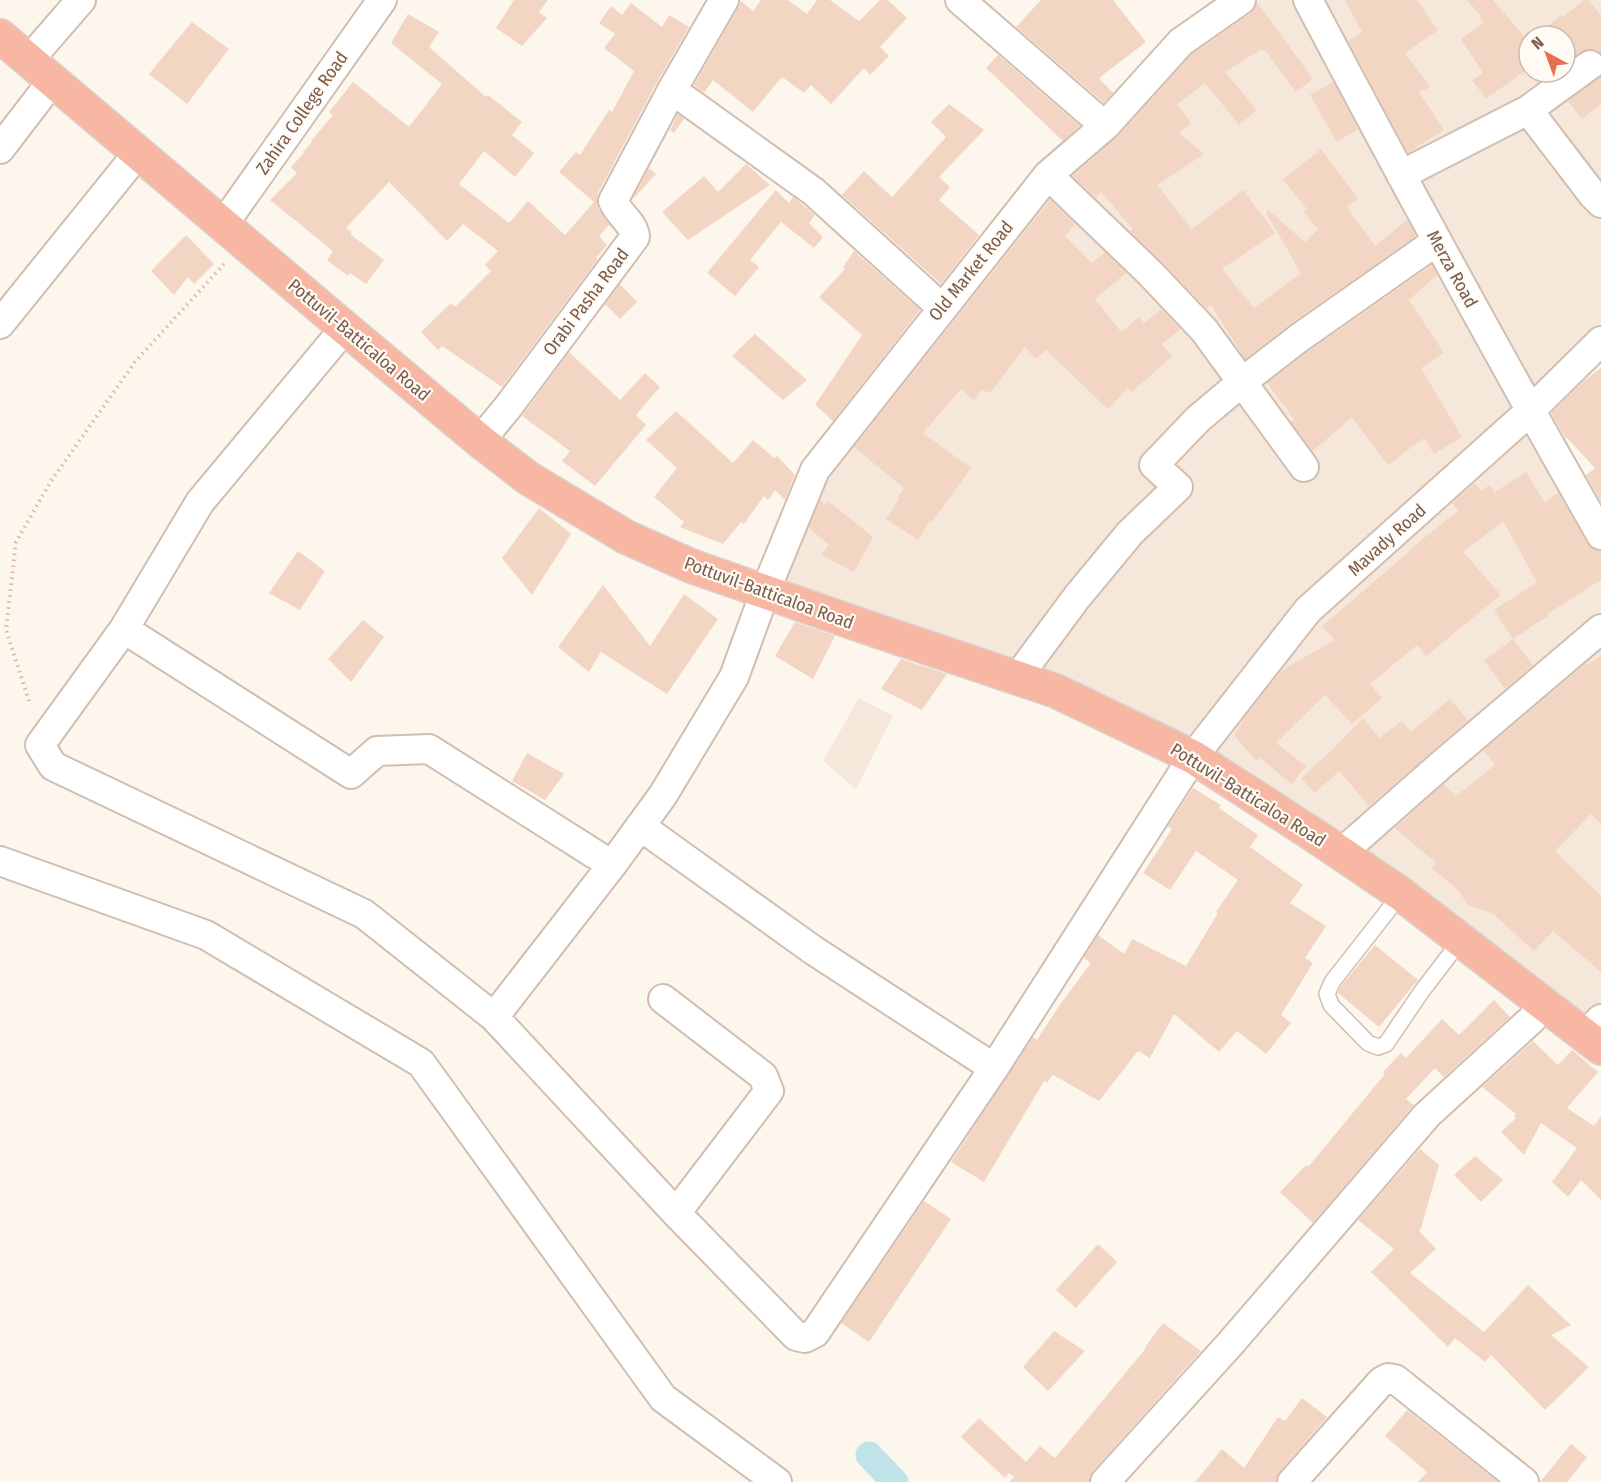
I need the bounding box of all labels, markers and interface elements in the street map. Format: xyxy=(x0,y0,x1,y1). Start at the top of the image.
north arrow xyxy=(1517,24,1577,84)
text: N xyxy=(1528,33,1547,53)
street label: Zahira College Road xyxy=(251,47,353,179)
street label: Old Market Road xyxy=(924,217,1018,325)
street label: Merza Road xyxy=(1422,226,1482,312)
street label: Orabi Pasha Road xyxy=(538,244,634,360)
street label: Pottuvil-Batticaloa Road xyxy=(283,274,435,406)
street label: Mavady Road xyxy=(1344,499,1430,581)
street label: Pottuvil-Batticaloa Road xyxy=(681,552,857,634)
street label: Pottuvil-Batticaloa Road xyxy=(1166,738,1330,852)

